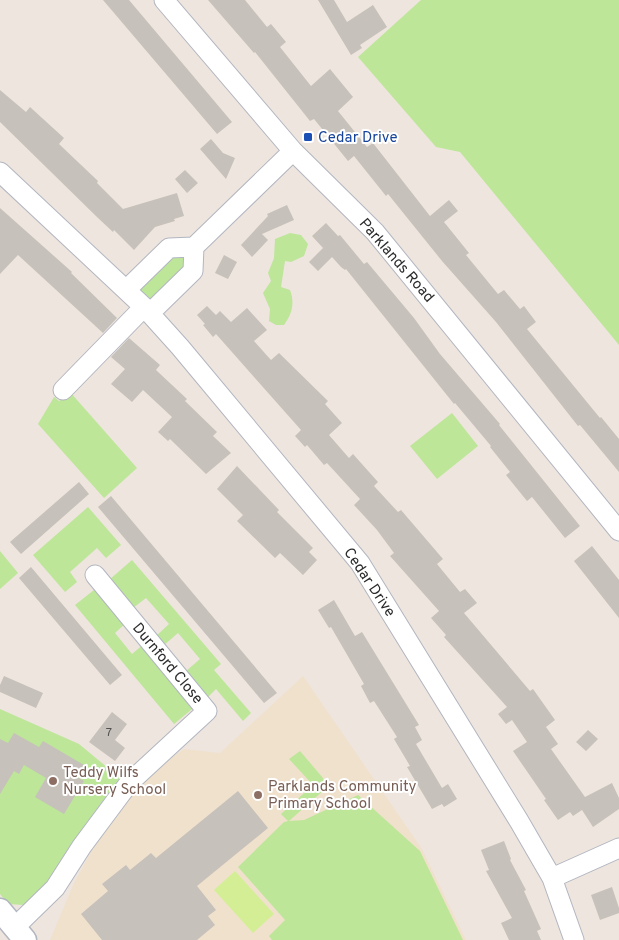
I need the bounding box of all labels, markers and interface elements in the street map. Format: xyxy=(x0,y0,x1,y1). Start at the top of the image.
place label: Cedar Drive xyxy=(318,129,398,148)
marker: Cedar Drive xyxy=(302,131,314,143)
street label: Parklands Road xyxy=(354,215,438,307)
street label: Cedar Drive xyxy=(339,545,399,621)
street label: Durnford Close xyxy=(127,620,206,708)
house number: 7 xyxy=(106,725,112,741)
place label: Teddy Wilfs Nursery School xyxy=(63,764,166,800)
marker: Teddy Wilfs Nursery School xyxy=(47,775,59,787)
place label: Parklands Community Primary School xyxy=(268,778,417,814)
marker: Parklands Community Primary School xyxy=(252,789,264,801)

